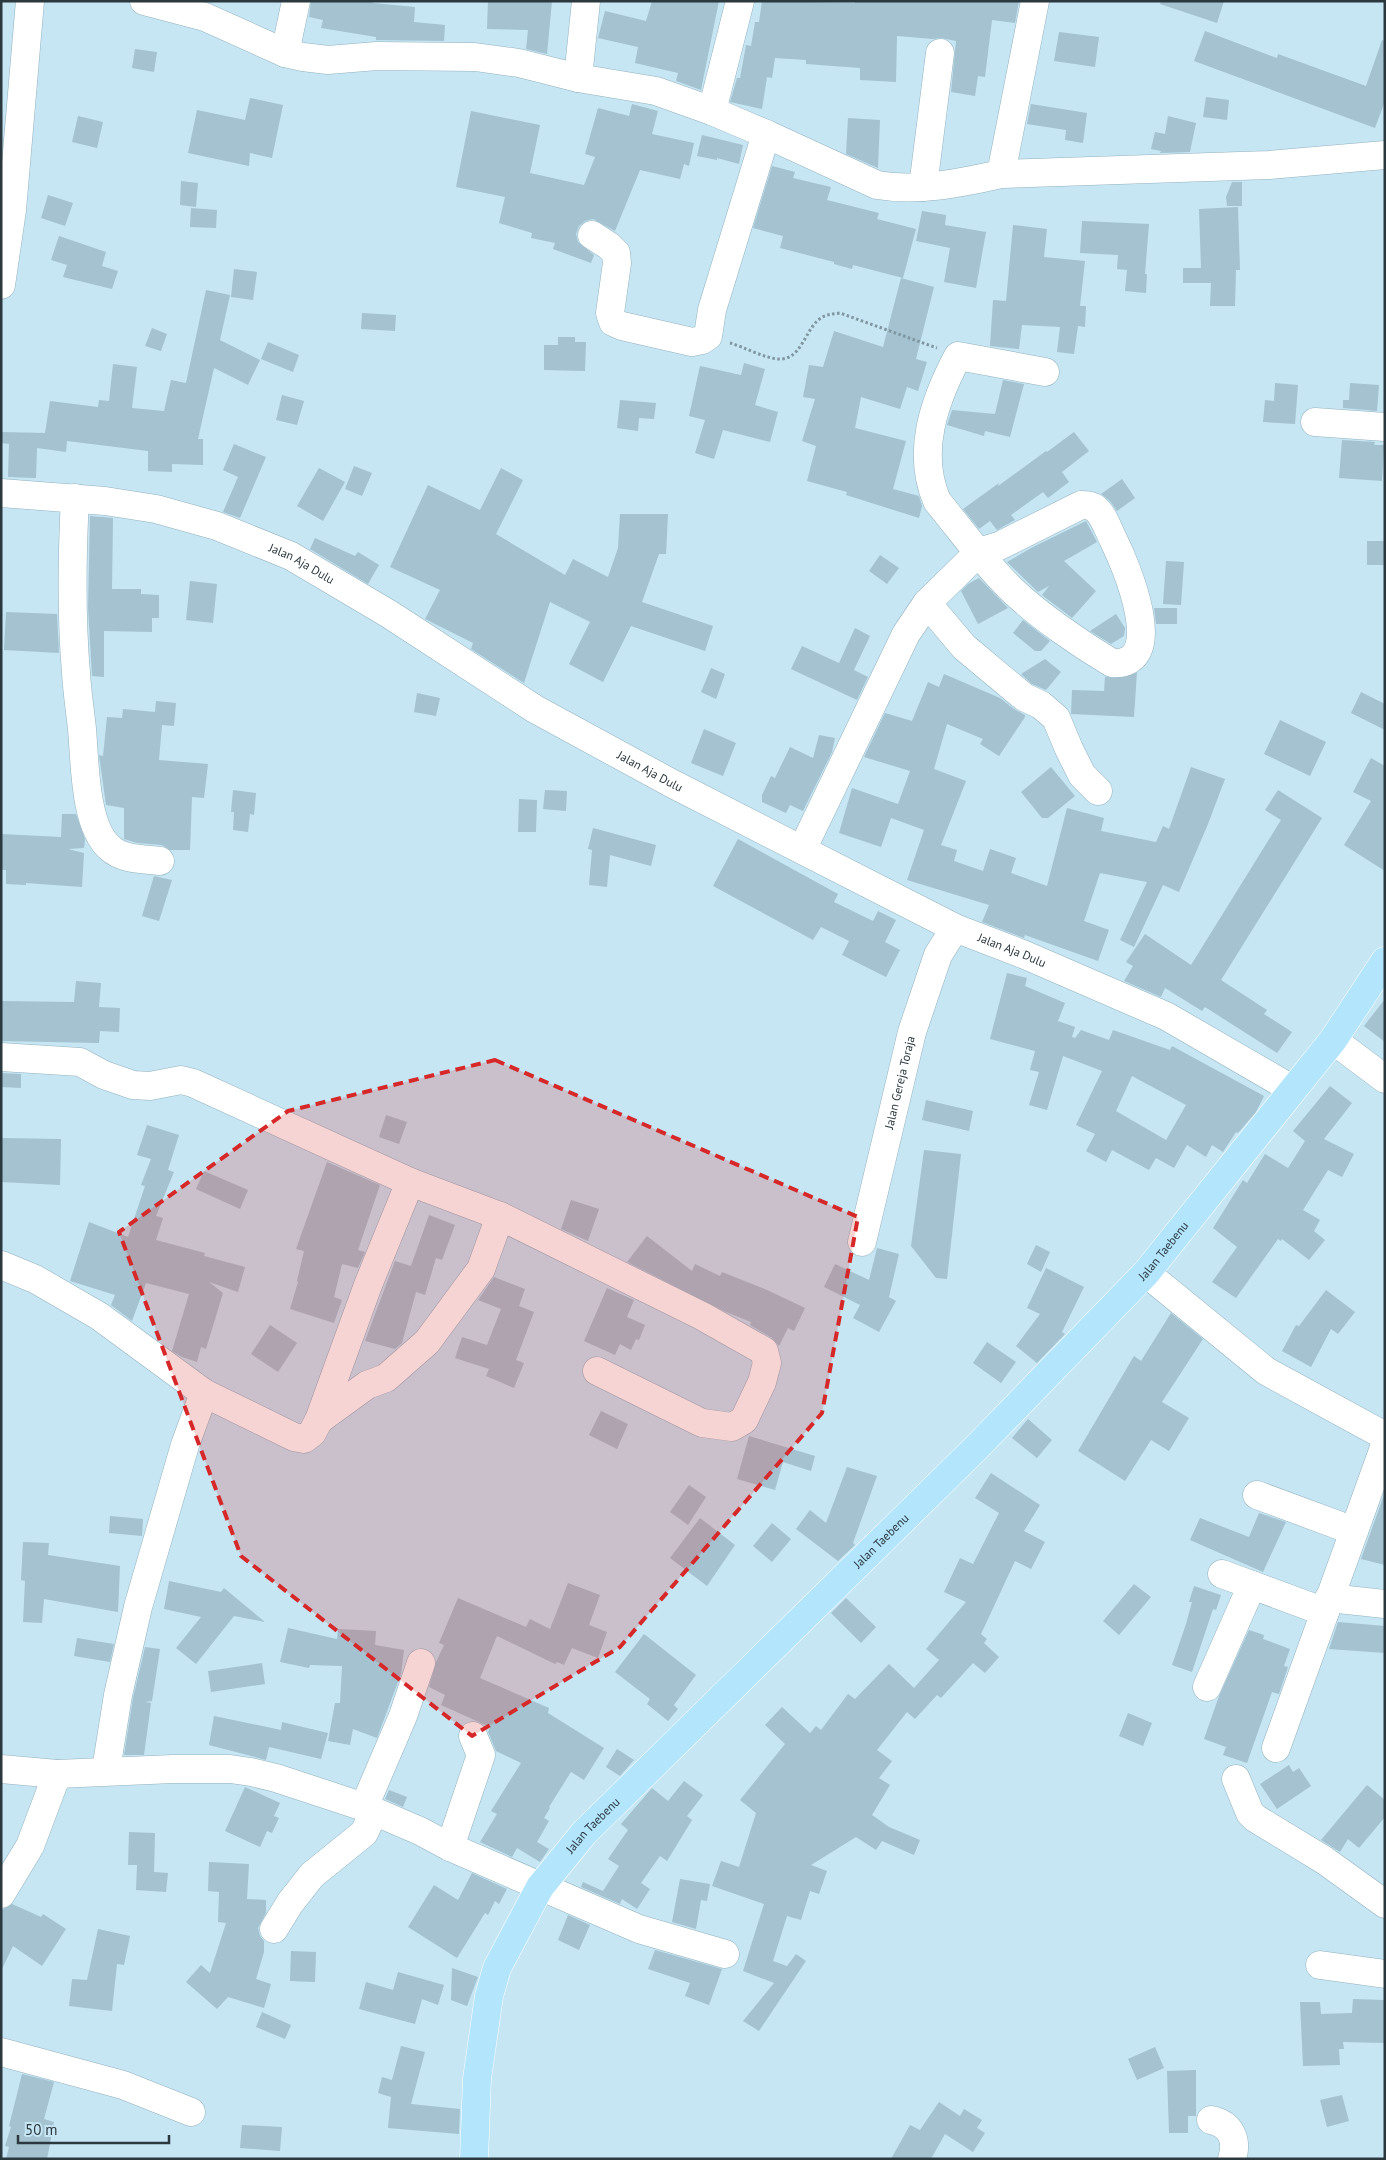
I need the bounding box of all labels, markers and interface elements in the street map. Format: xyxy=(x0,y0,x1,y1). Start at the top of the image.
street label: Jalan Aja Dulu xyxy=(266,540,337,587)
street label: Jalan Aja Dulu xyxy=(614,747,685,795)
street label: Jalan Aja Dulu xyxy=(975,929,1048,970)
street label: Jalan Gereja Toraja xyxy=(881,1034,918,1131)
street label: Jalan Taebenu xyxy=(1134,1218,1191,1284)
street label: Jalan Taebenu xyxy=(849,1510,912,1572)
street label: Jalan Taebenu xyxy=(562,1794,623,1857)
scale bar xyxy=(18,2112,169,2144)
text: 50 m xyxy=(25,2120,58,2139)

